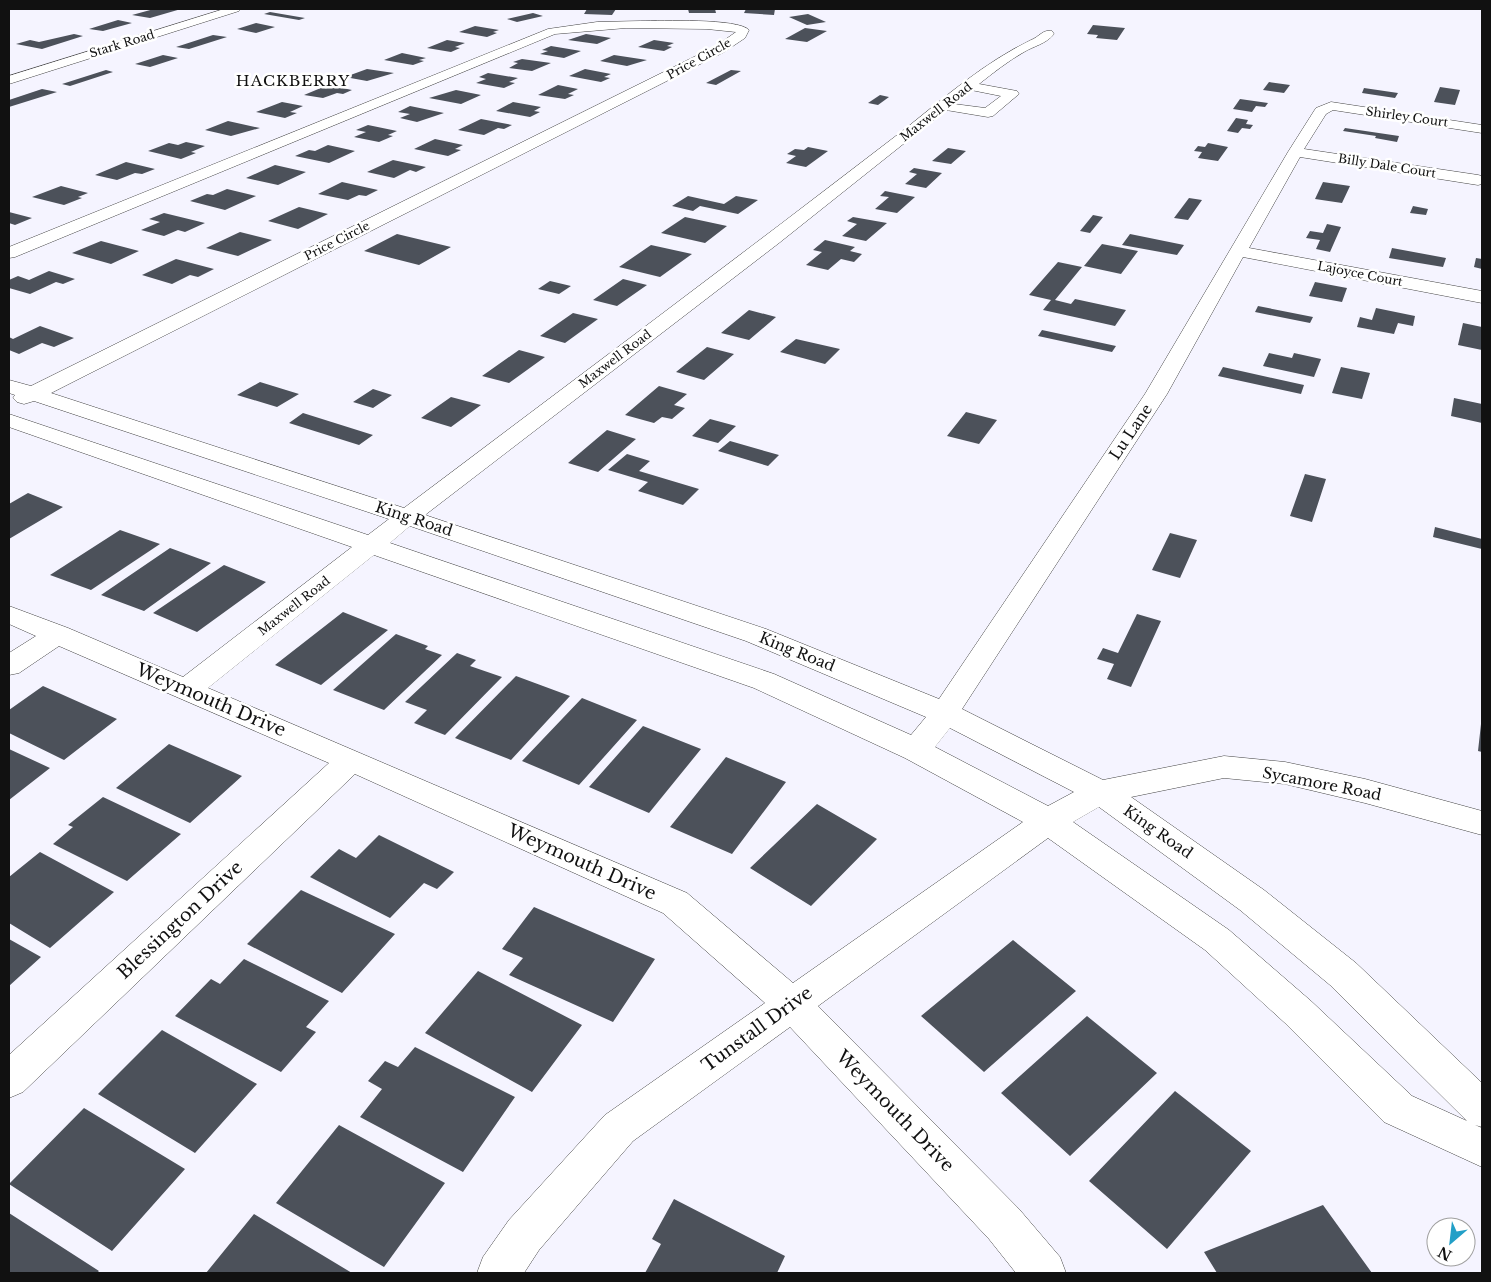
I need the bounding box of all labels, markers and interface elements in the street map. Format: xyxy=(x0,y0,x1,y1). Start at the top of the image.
street label: Stark Road xyxy=(88,27,156,61)
street label: Price Circle xyxy=(664,35,734,82)
district label: HACKBERRY xyxy=(236,71,350,90)
street label: Maxwell Road xyxy=(897,79,975,144)
street label: Shirley Court xyxy=(1365,103,1450,130)
street label: Billy Dale Court xyxy=(1337,150,1438,181)
street label: Price Circle xyxy=(302,218,372,263)
street label: Lajoyce Court xyxy=(1316,258,1404,289)
street label: Maxwell Road xyxy=(575,326,654,391)
street label: Lu Lane xyxy=(1105,400,1156,463)
street label: King Road xyxy=(373,497,455,540)
street label: Maxwell Road xyxy=(255,573,333,638)
street label: King Road xyxy=(756,628,838,675)
street label: Weymouth Drive xyxy=(132,658,289,741)
street label: Sycamore Road xyxy=(1261,763,1383,804)
street label: King Road xyxy=(1120,801,1197,862)
street label: Weymouth Drive xyxy=(503,819,660,905)
street label: Blessington Drive xyxy=(113,856,247,984)
street label: Tunstall Drive xyxy=(697,982,817,1076)
street label: Weymouth Drive xyxy=(831,1045,959,1176)
north arrow xyxy=(1426,1217,1476,1267)
text: N xyxy=(1435,1242,1455,1265)

